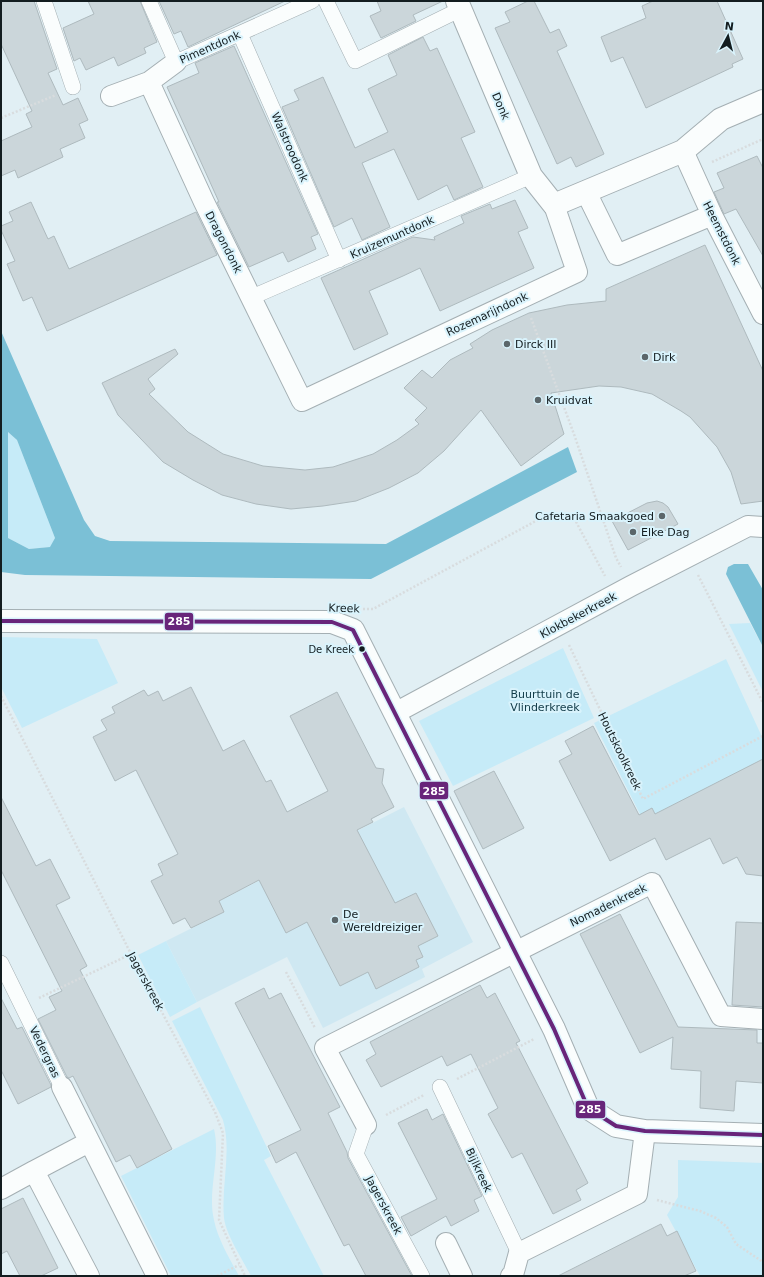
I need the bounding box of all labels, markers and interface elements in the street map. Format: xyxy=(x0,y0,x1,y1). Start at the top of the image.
north arrow xyxy=(708,16,748,56)
text: N xyxy=(724,20,735,34)
street label: Pimentdonk xyxy=(178,28,243,67)
street label: Donk xyxy=(489,91,512,122)
street label: Walstroodonk xyxy=(268,110,311,185)
street label: Heemstdonk xyxy=(700,199,743,268)
street label: Dragondonk xyxy=(202,209,245,276)
street label: Kruizemuntdonk xyxy=(348,213,437,262)
street label: Rozemarijndonk xyxy=(444,290,531,339)
place label: Dirck III xyxy=(515,338,556,351)
marker: Dirck III xyxy=(502,339,512,349)
place label: Dirk xyxy=(653,351,676,364)
marker: Dirk xyxy=(640,352,650,362)
place label: Kruidvat xyxy=(546,394,593,407)
marker: Kruidvat xyxy=(533,395,543,405)
place label: Cafetaria Smaakgoed xyxy=(535,510,654,523)
marker: Cafetaria Smaakgoed xyxy=(657,511,667,521)
place label: Elke Dag xyxy=(641,526,689,539)
marker: Elke Dag xyxy=(628,527,638,537)
street label: Klokbekerkreek xyxy=(538,589,619,641)
street label: Kreek xyxy=(328,601,361,616)
line badge: 285 xyxy=(164,612,194,631)
text: 285 xyxy=(168,615,190,628)
place label: De Kreek xyxy=(308,644,354,655)
marker: De Kreek xyxy=(357,644,367,654)
park label: Buurttuin de Vlinderkreek xyxy=(510,688,580,714)
street label: Houtskoolkreek xyxy=(595,710,644,793)
line badge: 285 xyxy=(419,781,449,800)
text: 285 xyxy=(423,785,445,798)
street label: Nomadenkreek xyxy=(568,881,649,930)
place label: De Wereldreiziger xyxy=(343,908,423,934)
marker: De Wereldreiziger xyxy=(330,915,340,925)
street label: Jagerskreek xyxy=(124,949,167,1013)
street label: Vedergras xyxy=(27,1024,63,1080)
line badge: 285 xyxy=(575,1100,606,1119)
text: 285 xyxy=(579,1103,601,1116)
street label: Bijlkreek xyxy=(463,1146,495,1195)
street label: Jagerskreek xyxy=(362,1173,405,1237)

